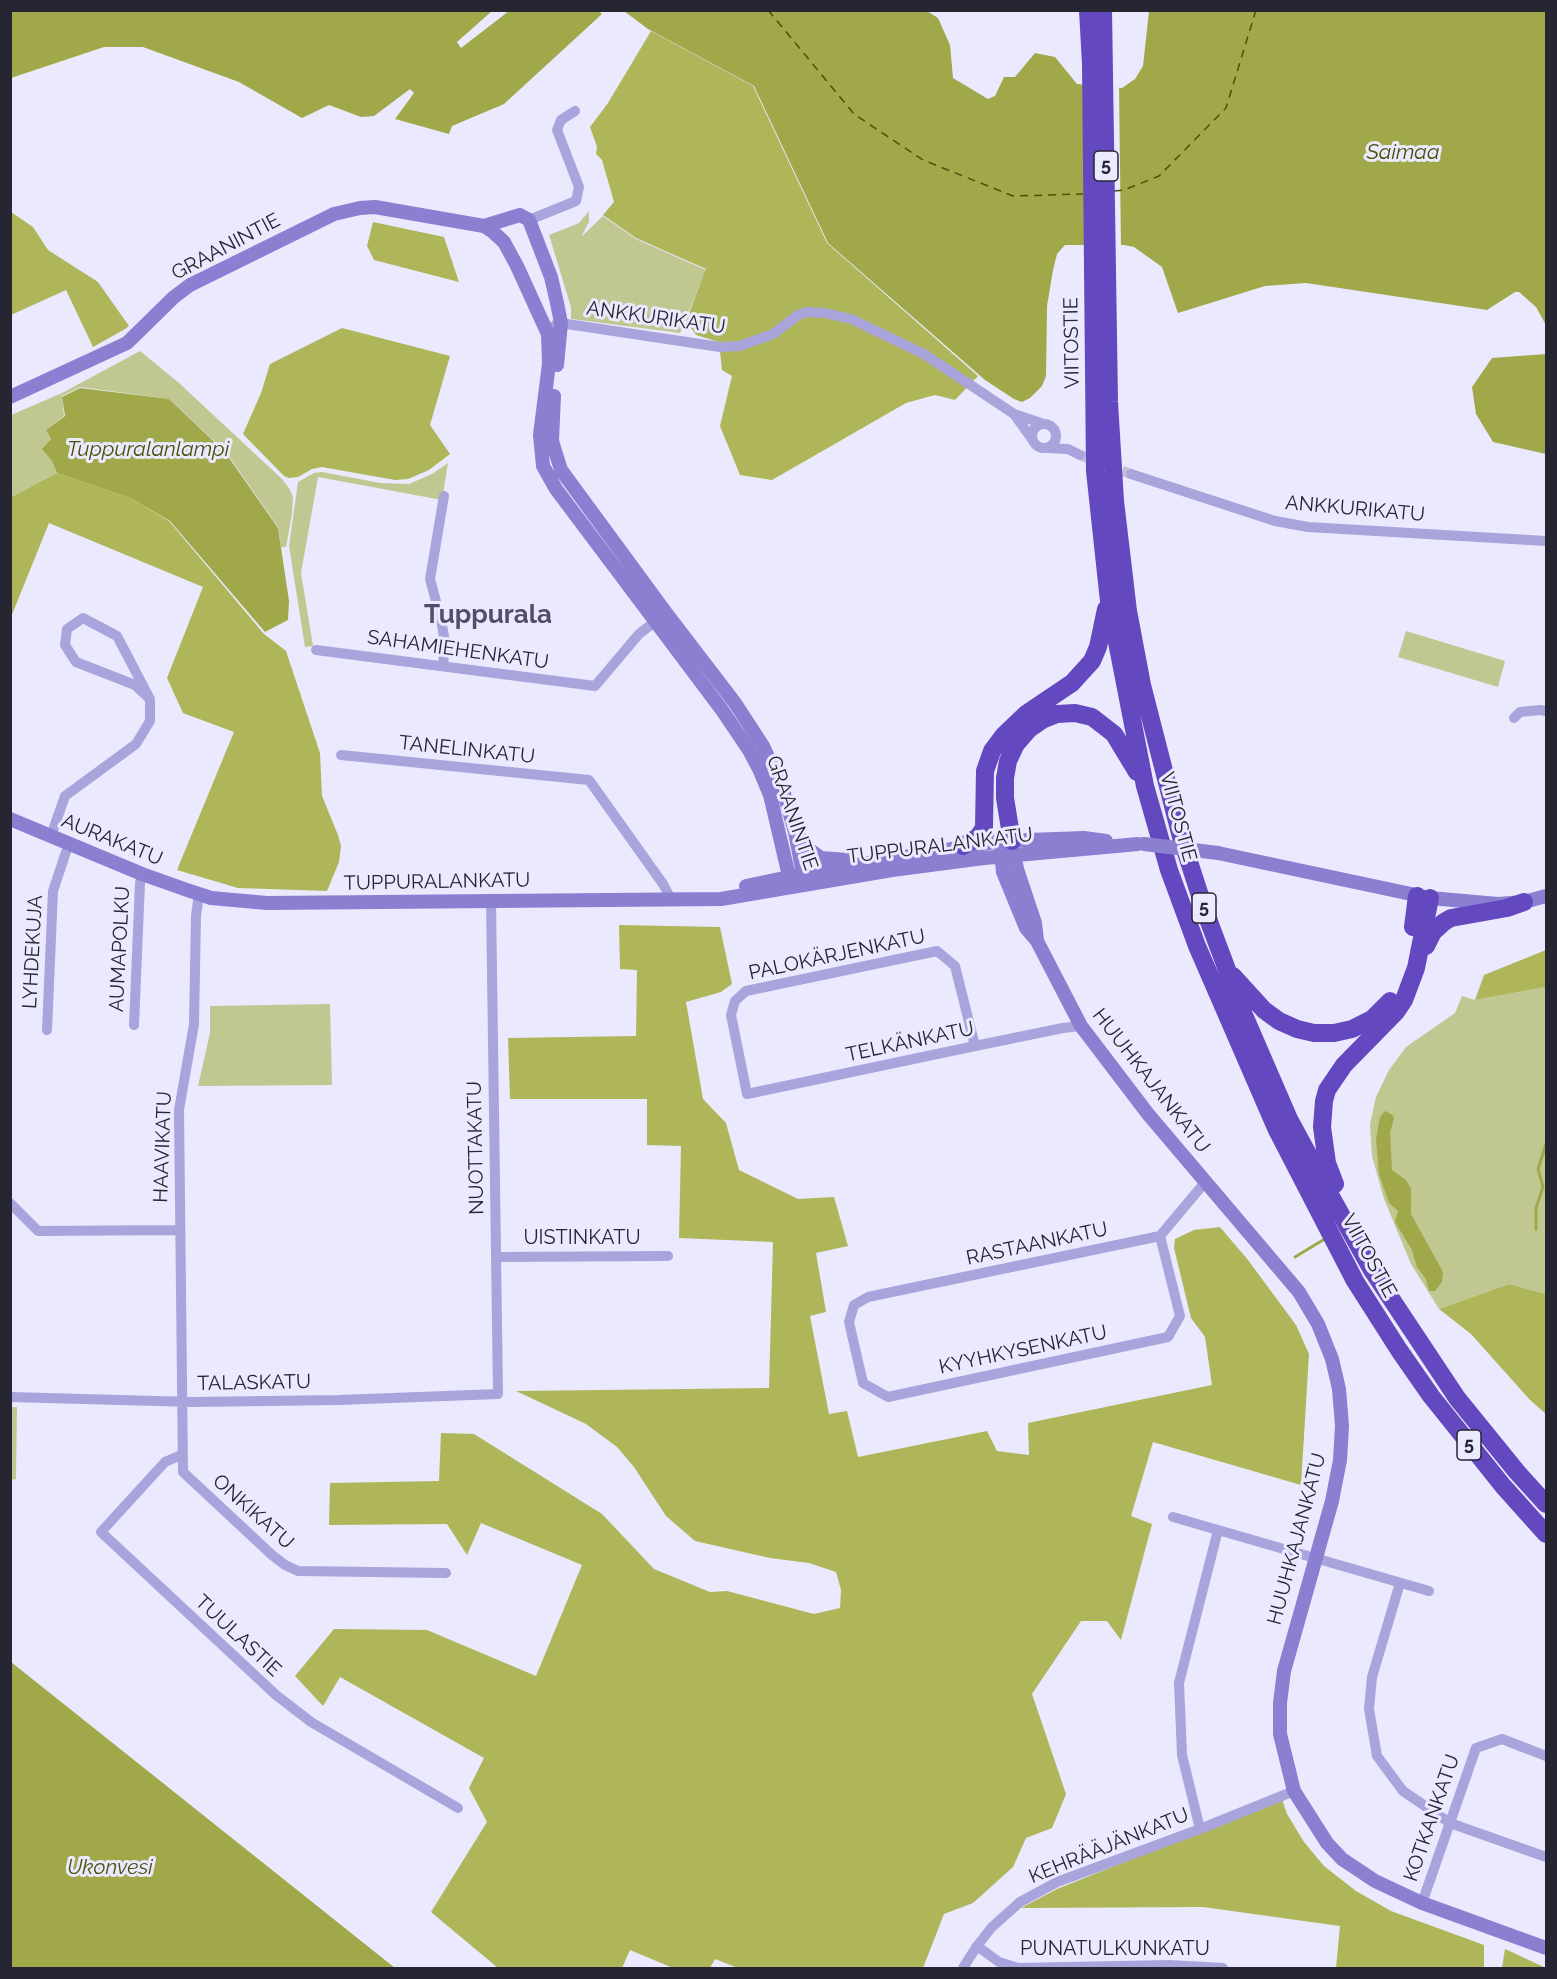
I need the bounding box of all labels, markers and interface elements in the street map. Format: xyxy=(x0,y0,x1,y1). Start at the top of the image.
water label: Saimaa xyxy=(1367,140,1439,166)
road number: 5 xyxy=(1094,151,1118,181)
street label: GRAANINTIE xyxy=(168,208,284,286)
street label: ANKKURIKATU xyxy=(585,296,727,340)
street label: VIITOSTIE xyxy=(1059,297,1085,389)
water label: Tuppuralanlampi xyxy=(67,437,229,463)
street label: ANKKURIKATU xyxy=(1284,491,1426,527)
district label: Tuppurala xyxy=(424,599,552,631)
street label: SAHAMIEHENKATU xyxy=(366,625,550,675)
street label: TANELINKATU xyxy=(398,731,536,769)
street label: GRAANINTIE xyxy=(761,753,823,873)
street label: VIITOSTIE xyxy=(1155,770,1201,864)
street label: AURAKATU xyxy=(58,809,166,871)
street label: TUPPURALANKATU xyxy=(846,823,1034,869)
street label: TUPPURALANKATU xyxy=(343,868,531,896)
street label: AUMAPOLKU xyxy=(105,885,135,1013)
road number: 5 xyxy=(1192,893,1216,923)
street label: LYHDEKUJA xyxy=(18,894,48,1010)
street label: PALOKÄRJENKATU xyxy=(746,925,928,985)
street label: HUUHKAJANKATU xyxy=(1087,1004,1215,1158)
street label: TELKÄNKATU xyxy=(844,1017,976,1067)
street label: NUOTTAKATU xyxy=(463,1081,489,1215)
street label: HAAVIKATU xyxy=(149,1091,177,1203)
street label: VIITOSTIE xyxy=(1336,1210,1402,1302)
street label: RASTAANKATU xyxy=(964,1217,1110,1271)
street label: UISTINKATU xyxy=(523,1226,641,1250)
street label: KYYHKYSENKATU xyxy=(937,1320,1109,1380)
street label: TALASKATU xyxy=(197,1370,311,1396)
road number: 5 xyxy=(1457,1430,1481,1460)
street label: HUUHKAJANKATU xyxy=(1263,1451,1331,1627)
street label: ONKIKATU xyxy=(208,1469,298,1555)
street label: TUULASTIE xyxy=(190,1590,286,1682)
street label: KOTKANKATU xyxy=(1399,1751,1465,1885)
street label: KEHRÄÄJÄNKATU xyxy=(1026,1803,1192,1889)
water label: Ukonvesi xyxy=(67,1855,153,1881)
street label: PUNATULKUNKATU xyxy=(1020,1937,1210,1961)

